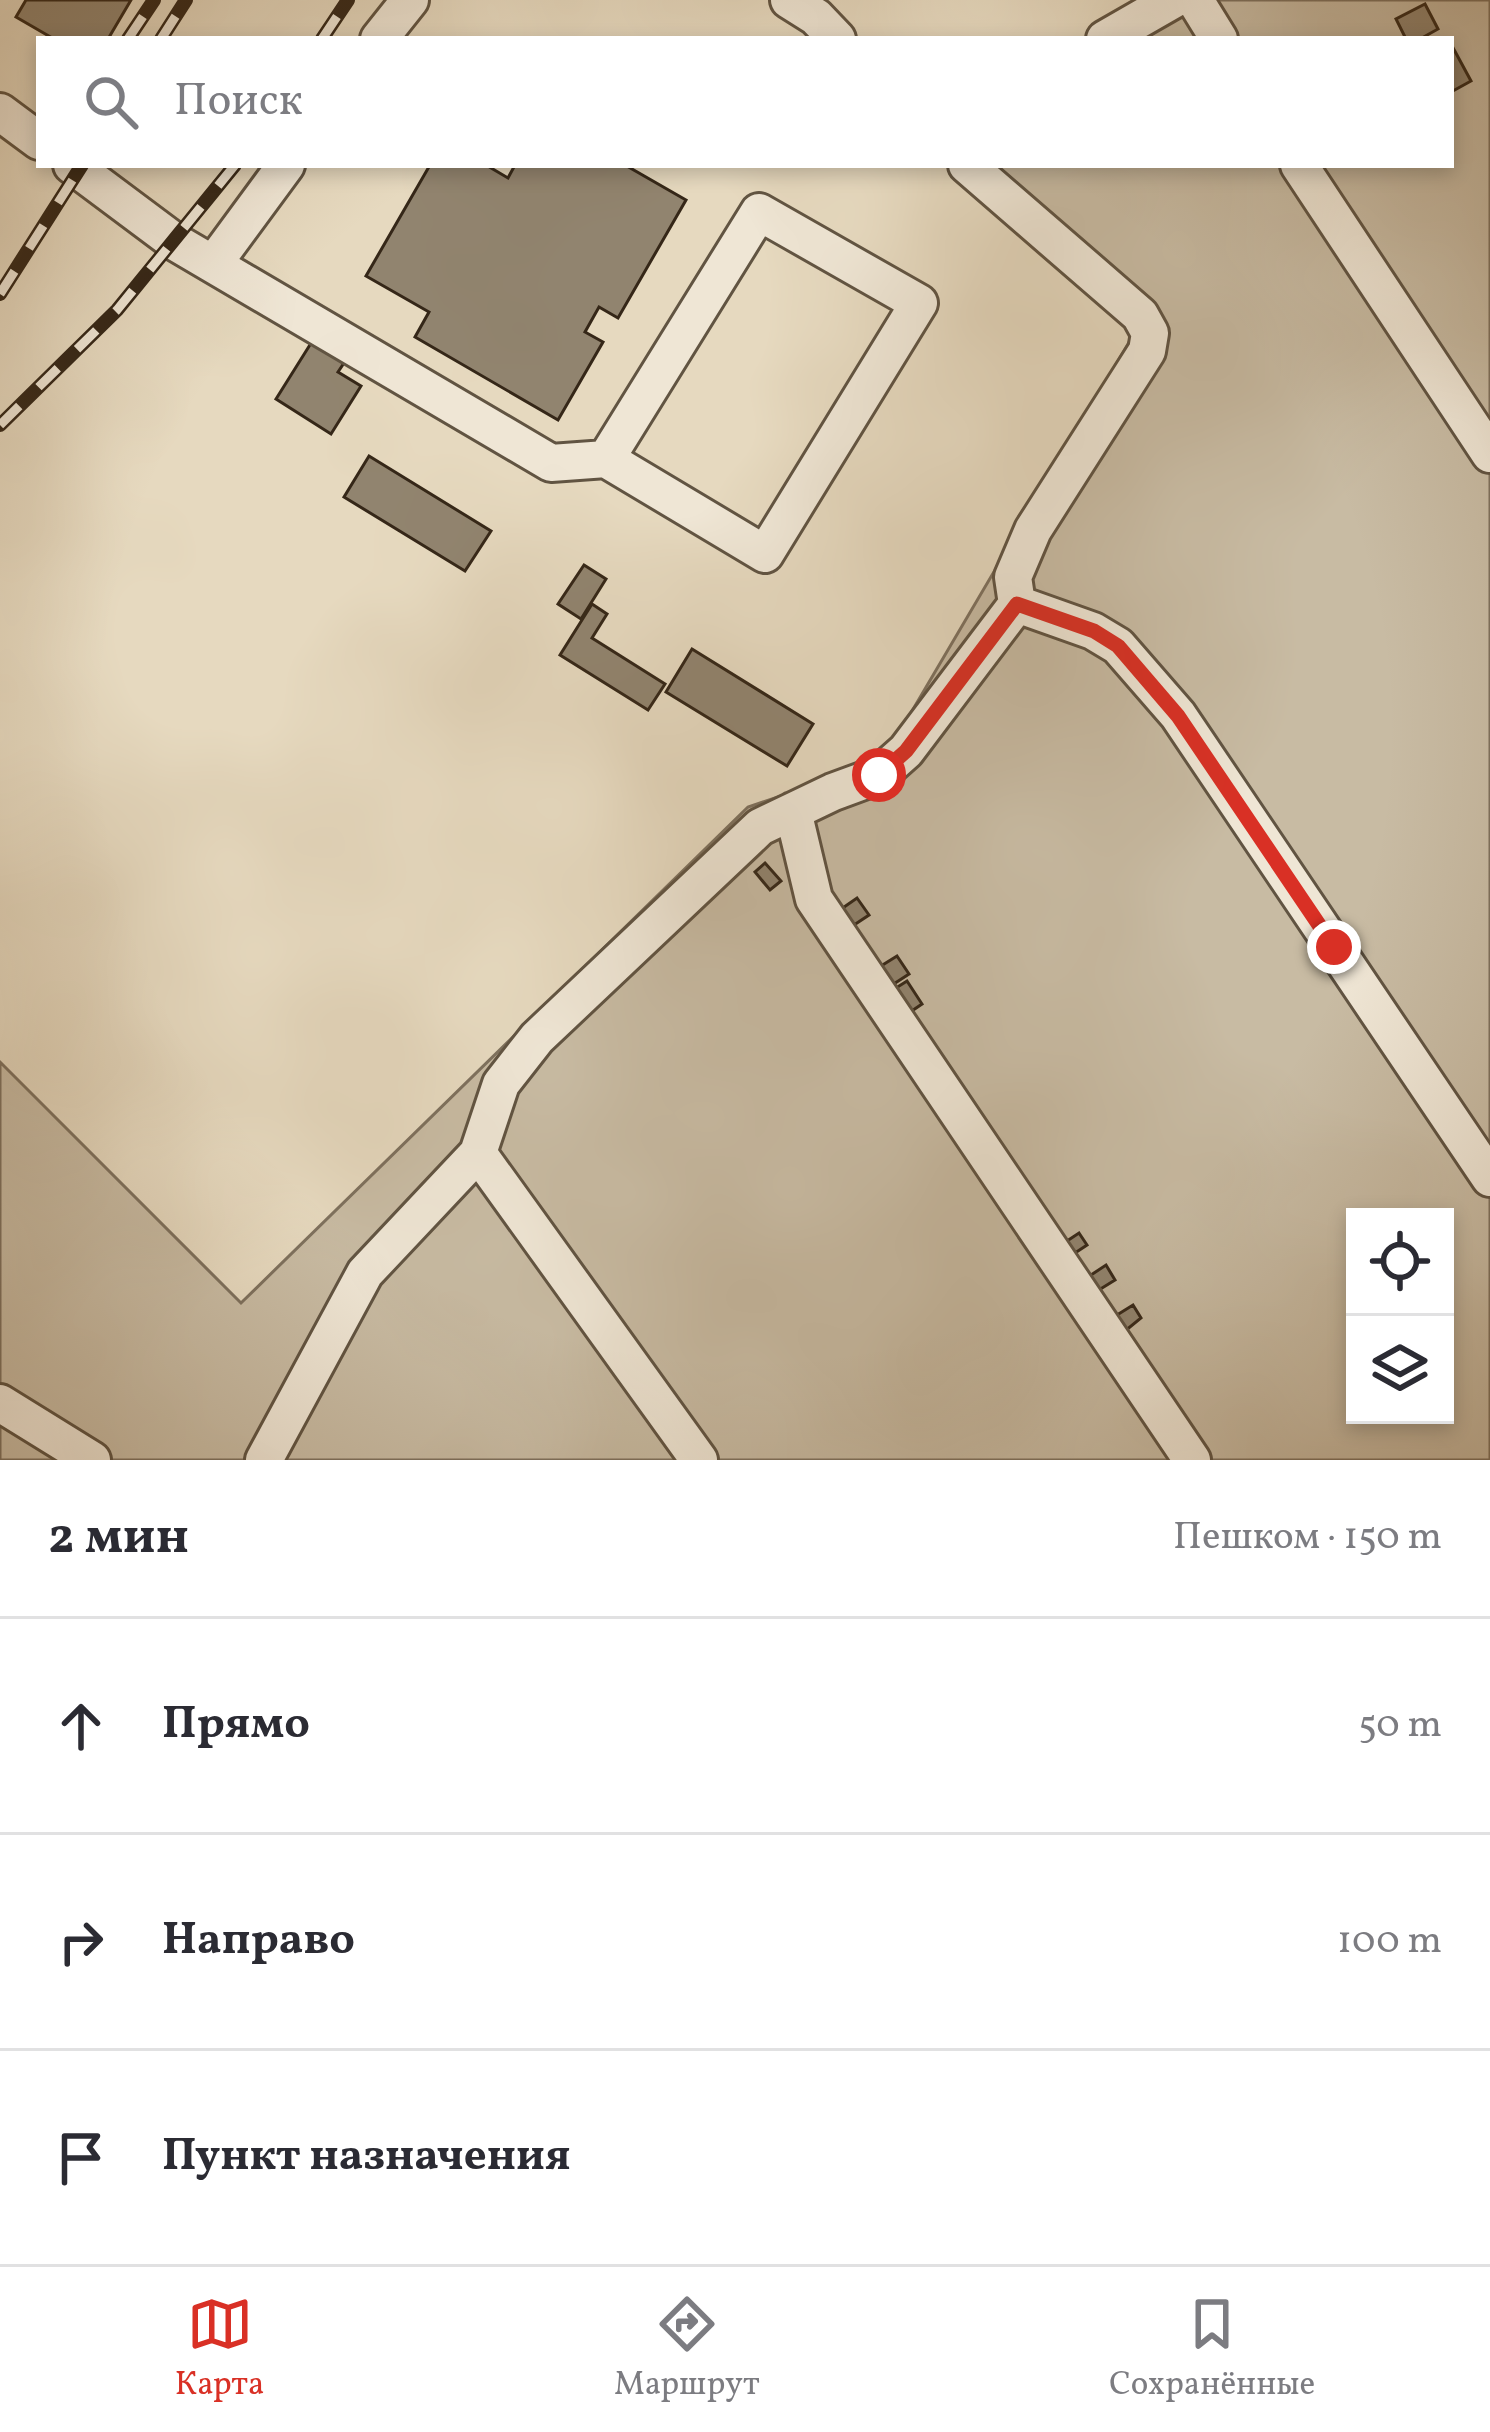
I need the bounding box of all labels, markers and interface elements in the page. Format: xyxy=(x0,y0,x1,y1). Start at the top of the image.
search box xyxy=(36,36,1454,168)
icon: search xyxy=(78,69,144,135)
text: Поиск xyxy=(174,71,303,134)
route start xyxy=(852,748,906,802)
route end xyxy=(1307,920,1361,974)
map controls xyxy=(1346,1208,1454,1424)
button: locate xyxy=(1346,1208,1454,1316)
button: layers xyxy=(1346,1316,1454,1424)
text: 2 мин xyxy=(48,1503,189,1574)
text: Пешком · 150 m xyxy=(1173,1511,1442,1565)
icon: ahead xyxy=(48,1693,114,1759)
text: Прямо xyxy=(162,1694,310,1757)
text: 50 m xyxy=(1358,1699,1442,1753)
icon: right xyxy=(48,1909,114,1975)
text: Направо xyxy=(162,1910,355,1973)
text: 100 m xyxy=(1337,1915,1442,1969)
icon: arrive xyxy=(48,2125,114,2191)
text: Пункт назначения xyxy=(162,2126,571,2189)
tab: Карта xyxy=(175,2291,264,2409)
tab: Маршрут xyxy=(614,2291,760,2409)
tab: Сохранённые xyxy=(1109,2291,1315,2409)

